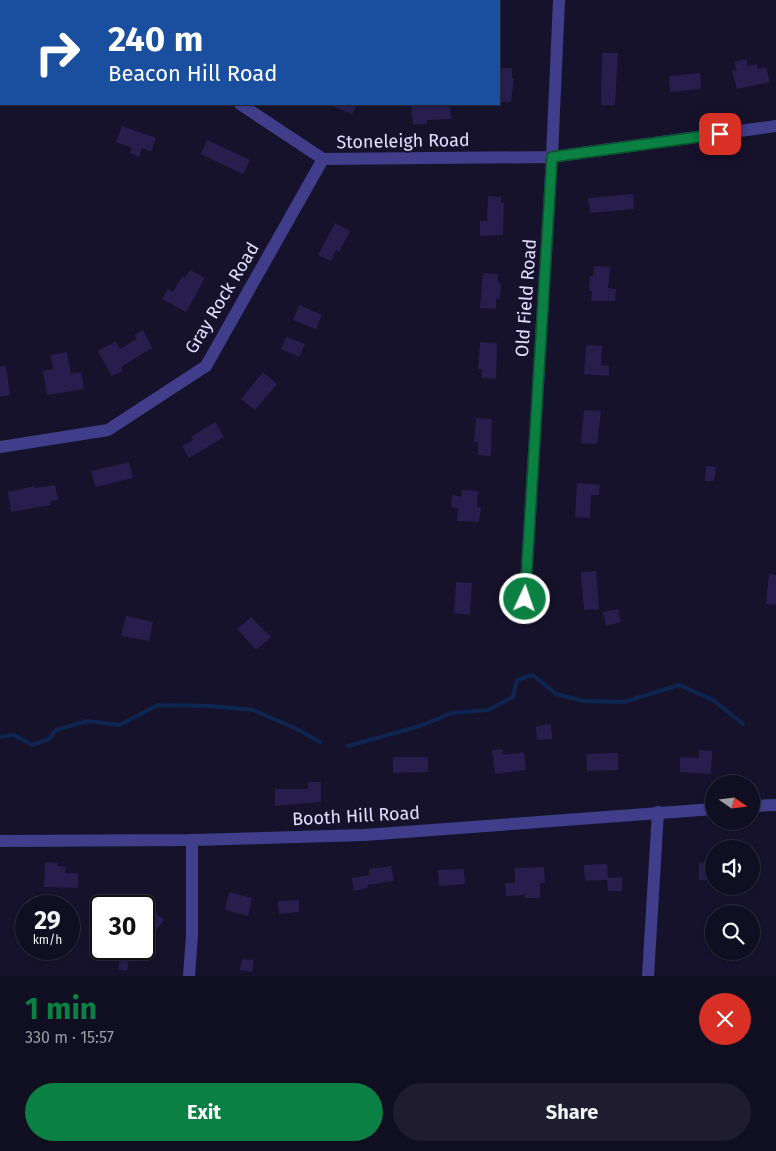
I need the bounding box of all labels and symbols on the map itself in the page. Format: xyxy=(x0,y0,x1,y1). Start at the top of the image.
pin xyxy=(699,113,741,155)
street label: Stoneleigh Road xyxy=(336,129,470,153)
street label: Gray Rock Road xyxy=(180,238,264,358)
street label: Old Field Road xyxy=(511,238,541,358)
position arrow xyxy=(498,572,550,624)
north arrow xyxy=(705,775,760,830)
street label: Booth Hill Road xyxy=(292,802,420,830)
speed limit sign: 30 xyxy=(90,895,155,960)

